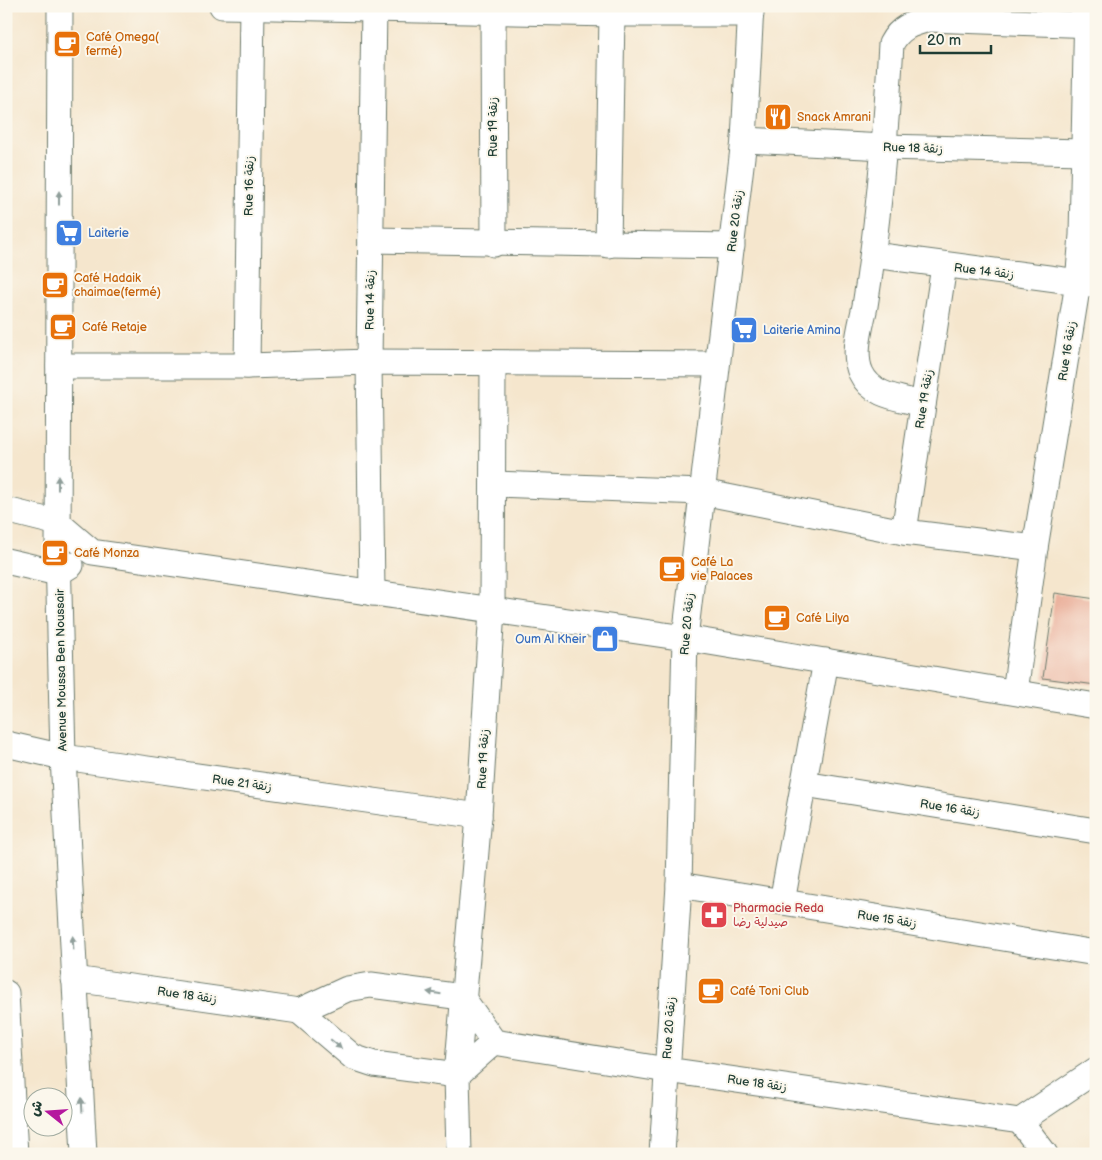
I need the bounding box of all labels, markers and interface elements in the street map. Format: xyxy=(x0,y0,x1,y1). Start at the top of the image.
scale bar xyxy=(920,22,991,54)
cafe icon: Café Omega( fermé) xyxy=(52,29,82,59)
place label: Café Omega( fermé) xyxy=(86,30,159,59)
text: 20 m xyxy=(927,31,961,50)
street label: Rue 19 زنقة xyxy=(486,97,501,157)
restaurant icon: Snack Amrani xyxy=(763,102,793,132)
place label: Snack Amrani xyxy=(797,110,871,125)
street label: Rue 18 زنقة xyxy=(883,140,943,157)
street label: Rue 16 زنقة xyxy=(241,156,258,216)
street label: Rue 20 زنقة xyxy=(724,189,747,253)
one-way arrow xyxy=(55,190,63,206)
supermarket icon: Laiterie xyxy=(54,218,84,248)
place label: Laiterie xyxy=(88,226,129,241)
street label: Rue 14 زنقة xyxy=(953,260,1015,283)
cafe icon: Café Hadaik chaimae(fermé) xyxy=(40,270,70,300)
street label: Rue 14 زنقة xyxy=(362,270,379,330)
place label: Café Hadaik chaimae(fermé) xyxy=(74,271,161,300)
cafe icon: Café Retaje xyxy=(48,312,78,342)
supermarket icon: Laiterie Amina xyxy=(729,315,759,345)
place label: Café Retaje xyxy=(82,320,147,335)
street label: Rue 16 زنقة xyxy=(1055,320,1080,382)
place label: Laiterie Amina xyxy=(763,323,841,338)
street label: Rue 19 زنقة xyxy=(912,368,937,430)
one-way arrow xyxy=(55,475,63,491)
cafe icon: Café Monza xyxy=(40,538,70,568)
place label: Café Monza xyxy=(74,546,140,561)
cafe icon: Café La vie Palaces xyxy=(657,554,687,584)
place label: Café La vie Palaces xyxy=(690,555,753,584)
street label: Avenue Moussa Ben Noussair xyxy=(53,588,70,751)
street label: Rue 20 زنقة xyxy=(677,592,698,656)
cafe icon: Café Lilya xyxy=(762,603,792,633)
place label: Café Lilya xyxy=(796,611,850,626)
shop icon: Oum Al Kheir xyxy=(590,624,620,654)
place label: Oum Al Kheir xyxy=(515,632,587,647)
street label: Rue 19 زنقة xyxy=(474,729,493,789)
street label: Rue 21 زنقة xyxy=(211,772,273,795)
street label: Rue 16 زنقة xyxy=(919,796,981,821)
pharmacy icon: Pharmacie Reda صيدلية رضا xyxy=(699,900,729,930)
place label: Pharmacie Reda صيدلية رضا xyxy=(733,901,824,930)
street label: Rue 15 زنقة xyxy=(856,907,918,932)
one-way arrow xyxy=(68,935,76,951)
cafe icon: Café Toni Club xyxy=(696,976,726,1006)
street label: Rue 18 زنقة xyxy=(156,984,218,1007)
place label: Café Toni Club xyxy=(730,984,809,999)
one-way arrow xyxy=(425,988,441,996)
street label: Rue 20 زنقة xyxy=(660,996,679,1060)
one-way arrow xyxy=(329,1038,342,1049)
street label: Rue 18 زنقة xyxy=(726,1072,788,1095)
north arrow xyxy=(22,1088,72,1138)
one-way arrow xyxy=(77,1097,85,1113)
text: ش xyxy=(26,1098,46,1118)

